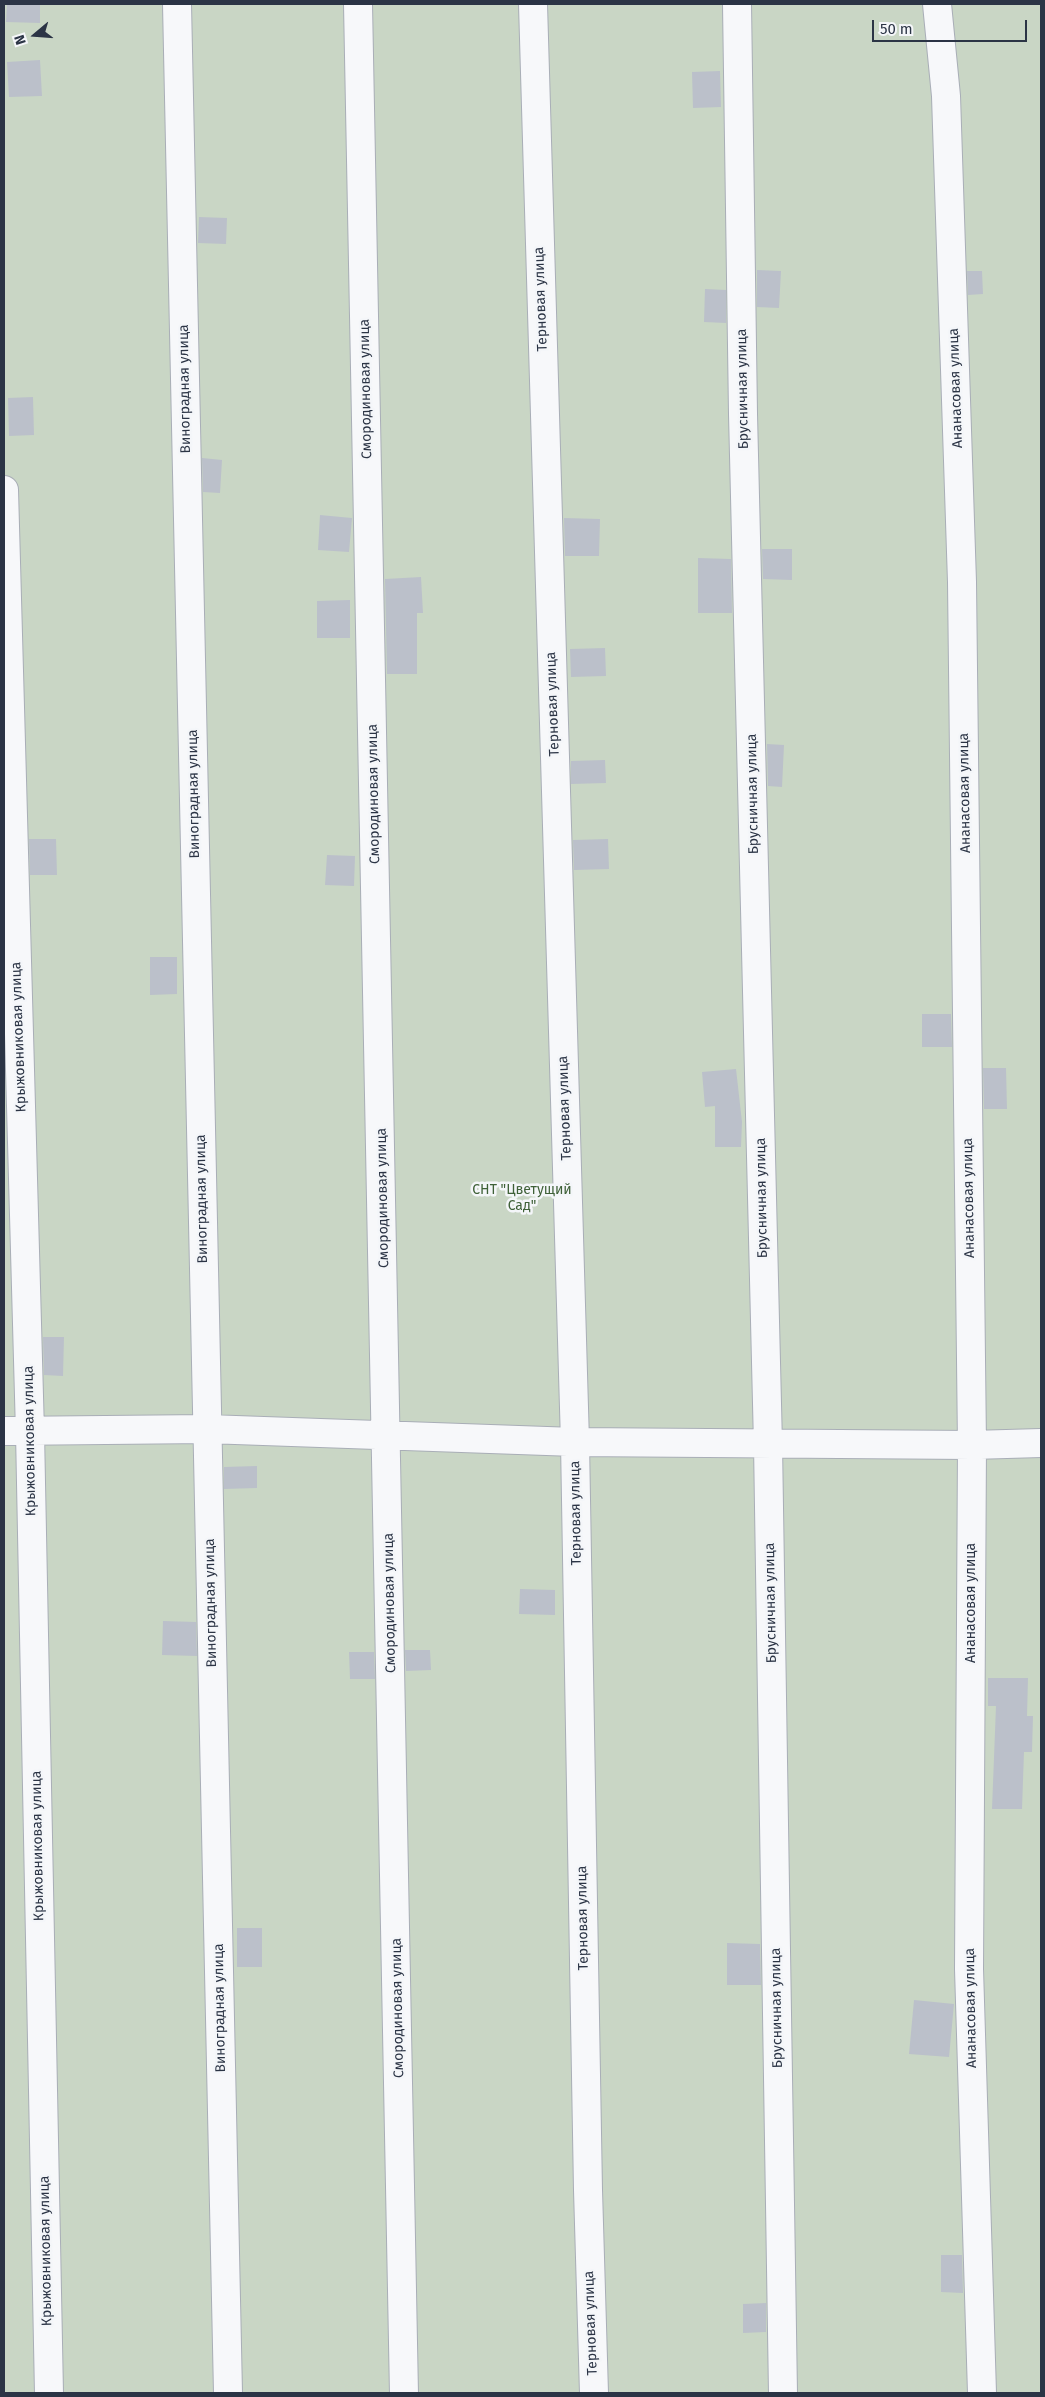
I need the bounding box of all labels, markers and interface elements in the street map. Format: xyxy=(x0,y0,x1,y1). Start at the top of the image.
north arrow xyxy=(10,10,60,60)
scale bar xyxy=(875,10,1030,42)
text: 50 m xyxy=(880,20,913,38)
text: N xyxy=(11,33,30,47)
street label: Терновая улица xyxy=(531,246,551,352)
street label: Смородиновая улица xyxy=(356,319,376,459)
street label: Виноградная улица xyxy=(175,324,195,454)
street label: Ананасовая улица xyxy=(946,328,966,448)
street label: Брусничная улица xyxy=(734,329,752,449)
street label: Терновая улица xyxy=(543,651,563,757)
street label: Смородиновая улица xyxy=(364,724,384,864)
street label: Виноградная улица xyxy=(184,729,204,859)
street label: Ананасовая улица xyxy=(956,733,974,853)
street label: Брусничная улица xyxy=(744,734,762,854)
street label: Крыжовниковая улица xyxy=(8,961,30,1113)
street label: Терновая улица xyxy=(555,1055,575,1161)
street label: Смородиновая улица xyxy=(373,1128,393,1268)
street label: Виноградная улица xyxy=(192,1134,212,1264)
street label: Брусничная улица xyxy=(753,1138,771,1258)
street label: Ананасовая улица xyxy=(960,1138,978,1258)
park label: СНТ "Цветущий Сад" xyxy=(472,1182,572,1214)
street label: Крыжовниковая улица xyxy=(20,1366,40,1516)
street label: Терновая улица xyxy=(567,1461,585,1565)
street label: Смородиновая улица xyxy=(380,1533,400,1673)
street label: Виноградная улица xyxy=(201,1538,221,1668)
street label: Брусничная улица xyxy=(762,1543,780,1663)
street label: Ананасовая улица xyxy=(963,1543,979,1663)
street label: Крыжовниковая улица xyxy=(28,1771,48,1921)
street label: Терновая улица xyxy=(574,1866,592,1970)
street label: Смородиновая улица xyxy=(388,1938,408,2078)
street label: Виноградная улица xyxy=(210,1943,230,2073)
street label: Брусничная улица xyxy=(768,1948,786,2068)
street label: Ананасовая улица xyxy=(962,1948,980,2068)
street label: Крыжовниковая улица xyxy=(36,2176,56,2326)
street label: Терновая улица xyxy=(581,2270,601,2376)

